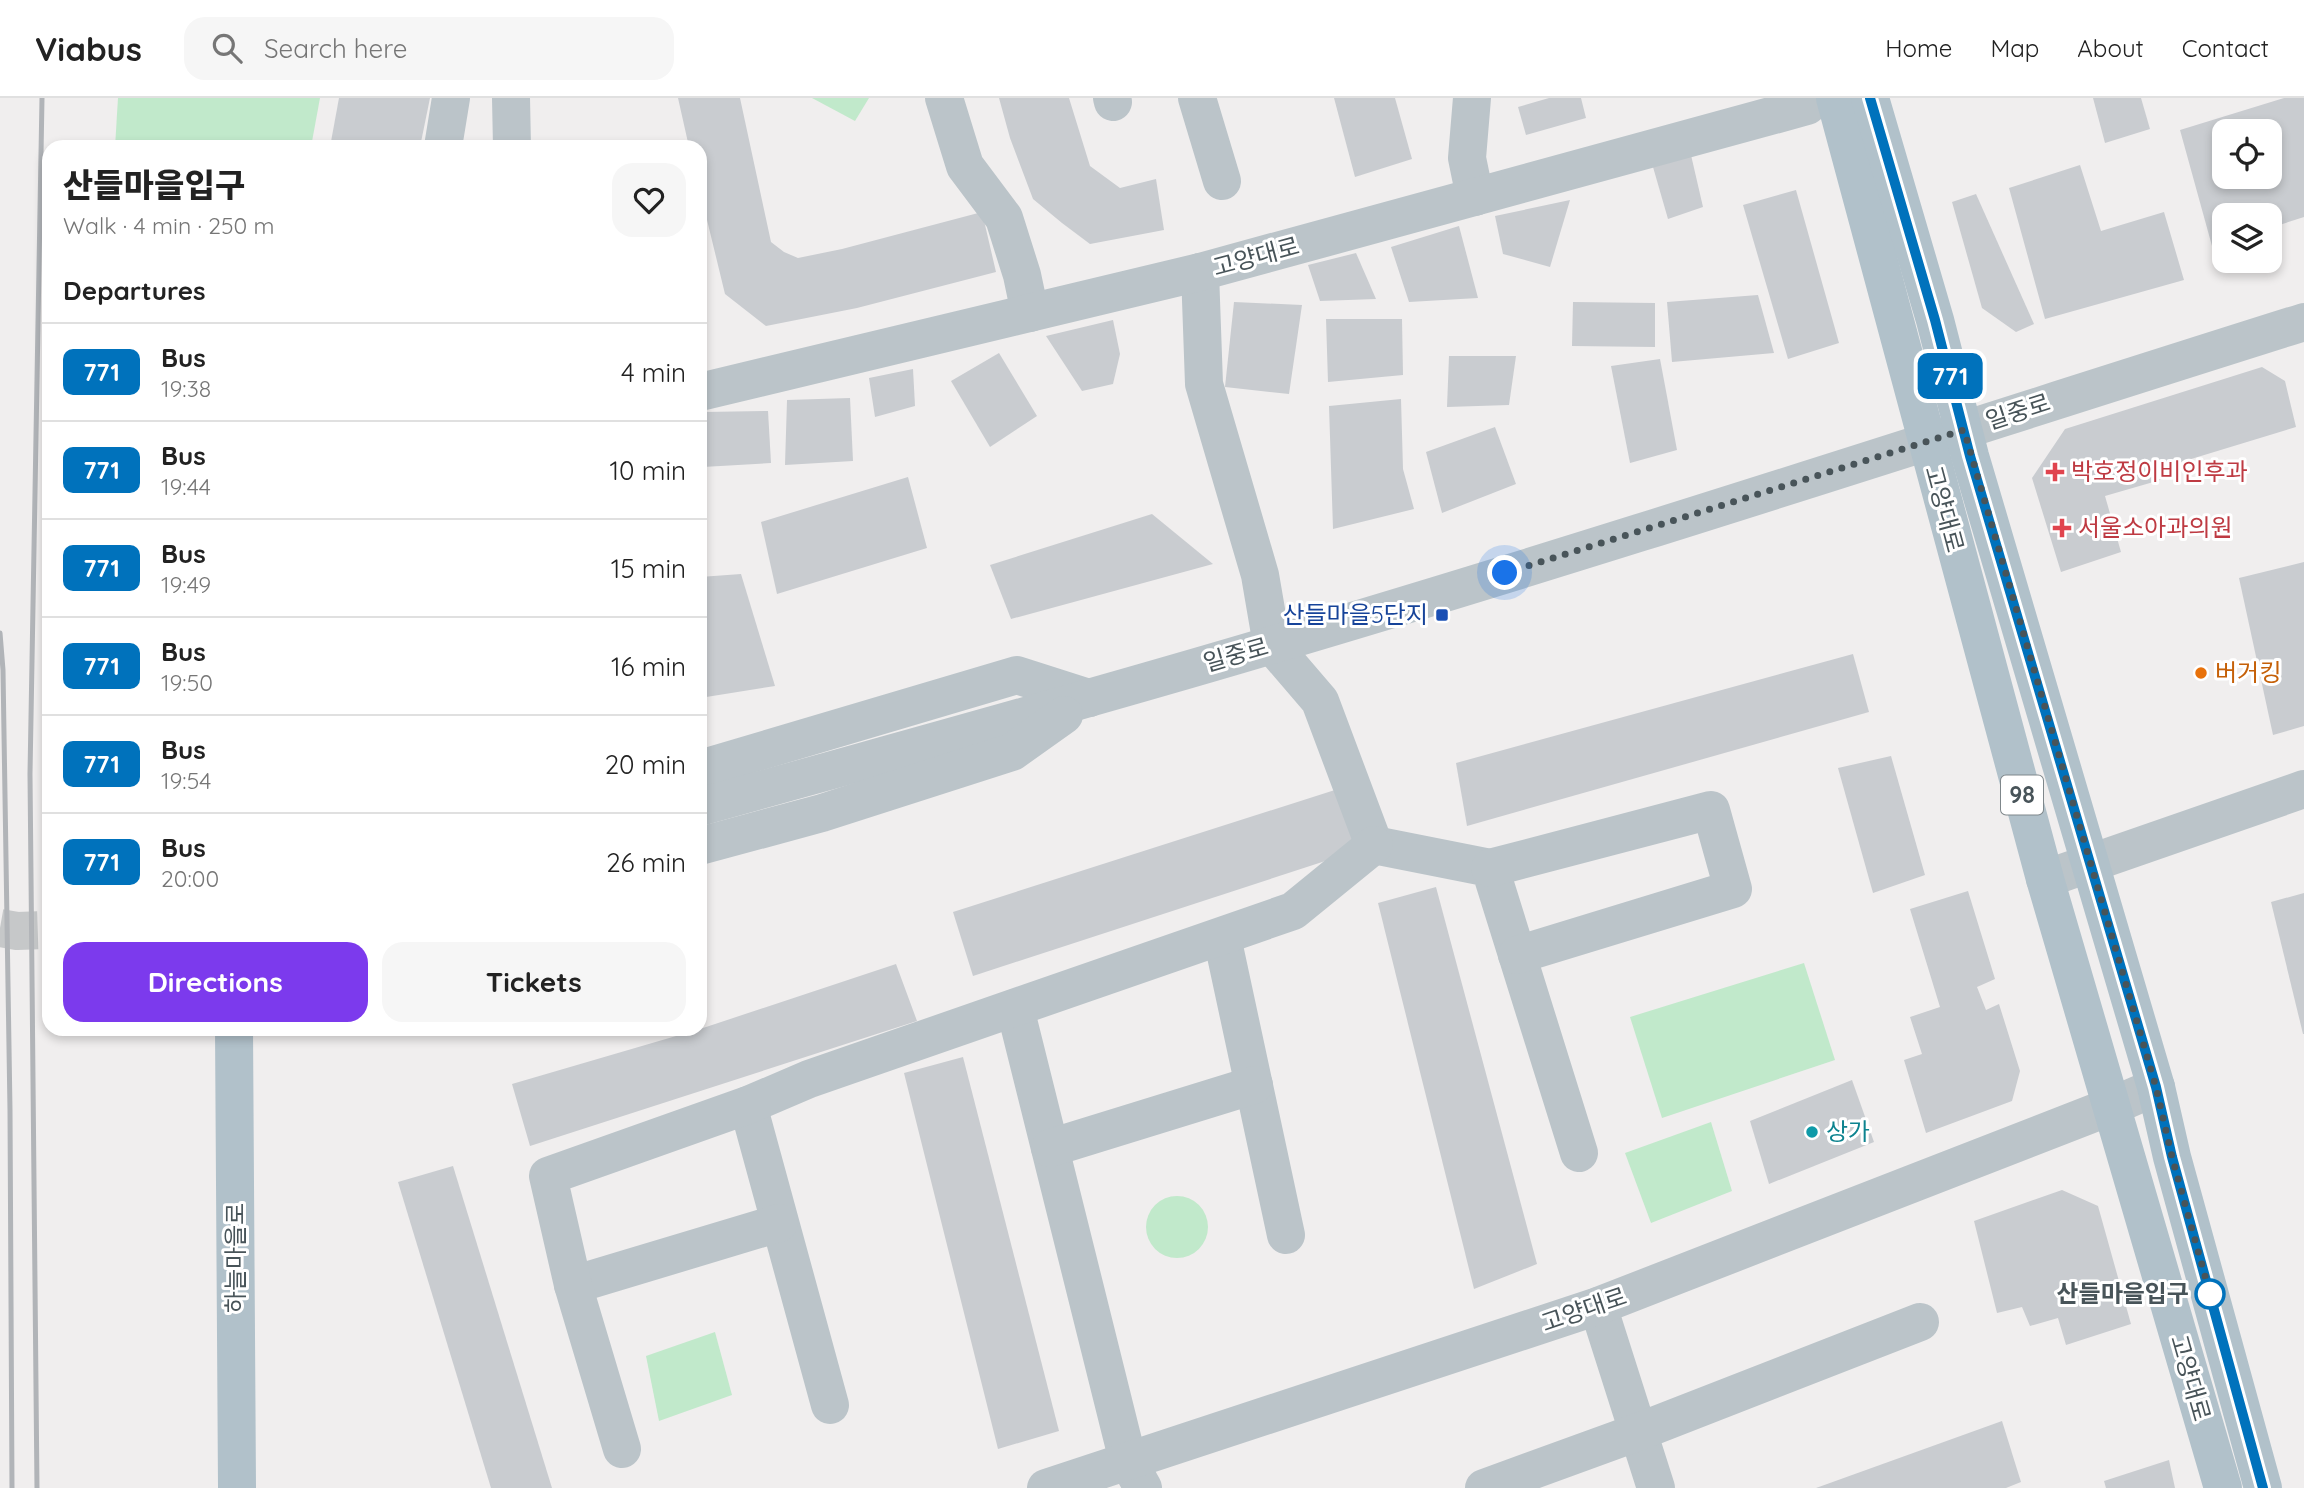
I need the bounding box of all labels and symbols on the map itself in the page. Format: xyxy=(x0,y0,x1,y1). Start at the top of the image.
street label: 고양대로 xyxy=(1209,230,1302,282)
line badge: 771 xyxy=(1910,353,1990,399)
street label: 일중로 xyxy=(1982,387,2054,436)
place label: 박호정이비인후과 xyxy=(2071,456,2248,486)
street label: 고양대로 xyxy=(1919,462,1971,555)
marker: 박호정이비인후과 xyxy=(2045,462,2065,482)
place label: 서울소아과의원 xyxy=(2078,512,2233,542)
marker: 서울소아과의원 xyxy=(2052,518,2072,538)
your location xyxy=(1487,555,1522,590)
place label: 산들마을5단지 xyxy=(1282,599,1428,629)
marker: 산들마을5단지 xyxy=(1434,607,1450,623)
street label: 일중로 xyxy=(1200,630,1272,678)
place label: 버거킹 xyxy=(2215,657,2281,687)
marker: 버거킹 xyxy=(2193,665,2209,681)
road number: 98 xyxy=(2001,776,2043,814)
place label: 상가 xyxy=(1826,1116,1870,1146)
marker: 상가 xyxy=(1804,1124,1820,1140)
street label: 하늘마을로 xyxy=(220,1203,250,1313)
place label: 산들마을입구 xyxy=(2057,1278,2189,1308)
marker: 산들마을입구 xyxy=(2195,1279,2225,1309)
street label: 고양대로 xyxy=(1537,1280,1630,1338)
street label: 고양대로 xyxy=(2164,1331,2218,1424)

